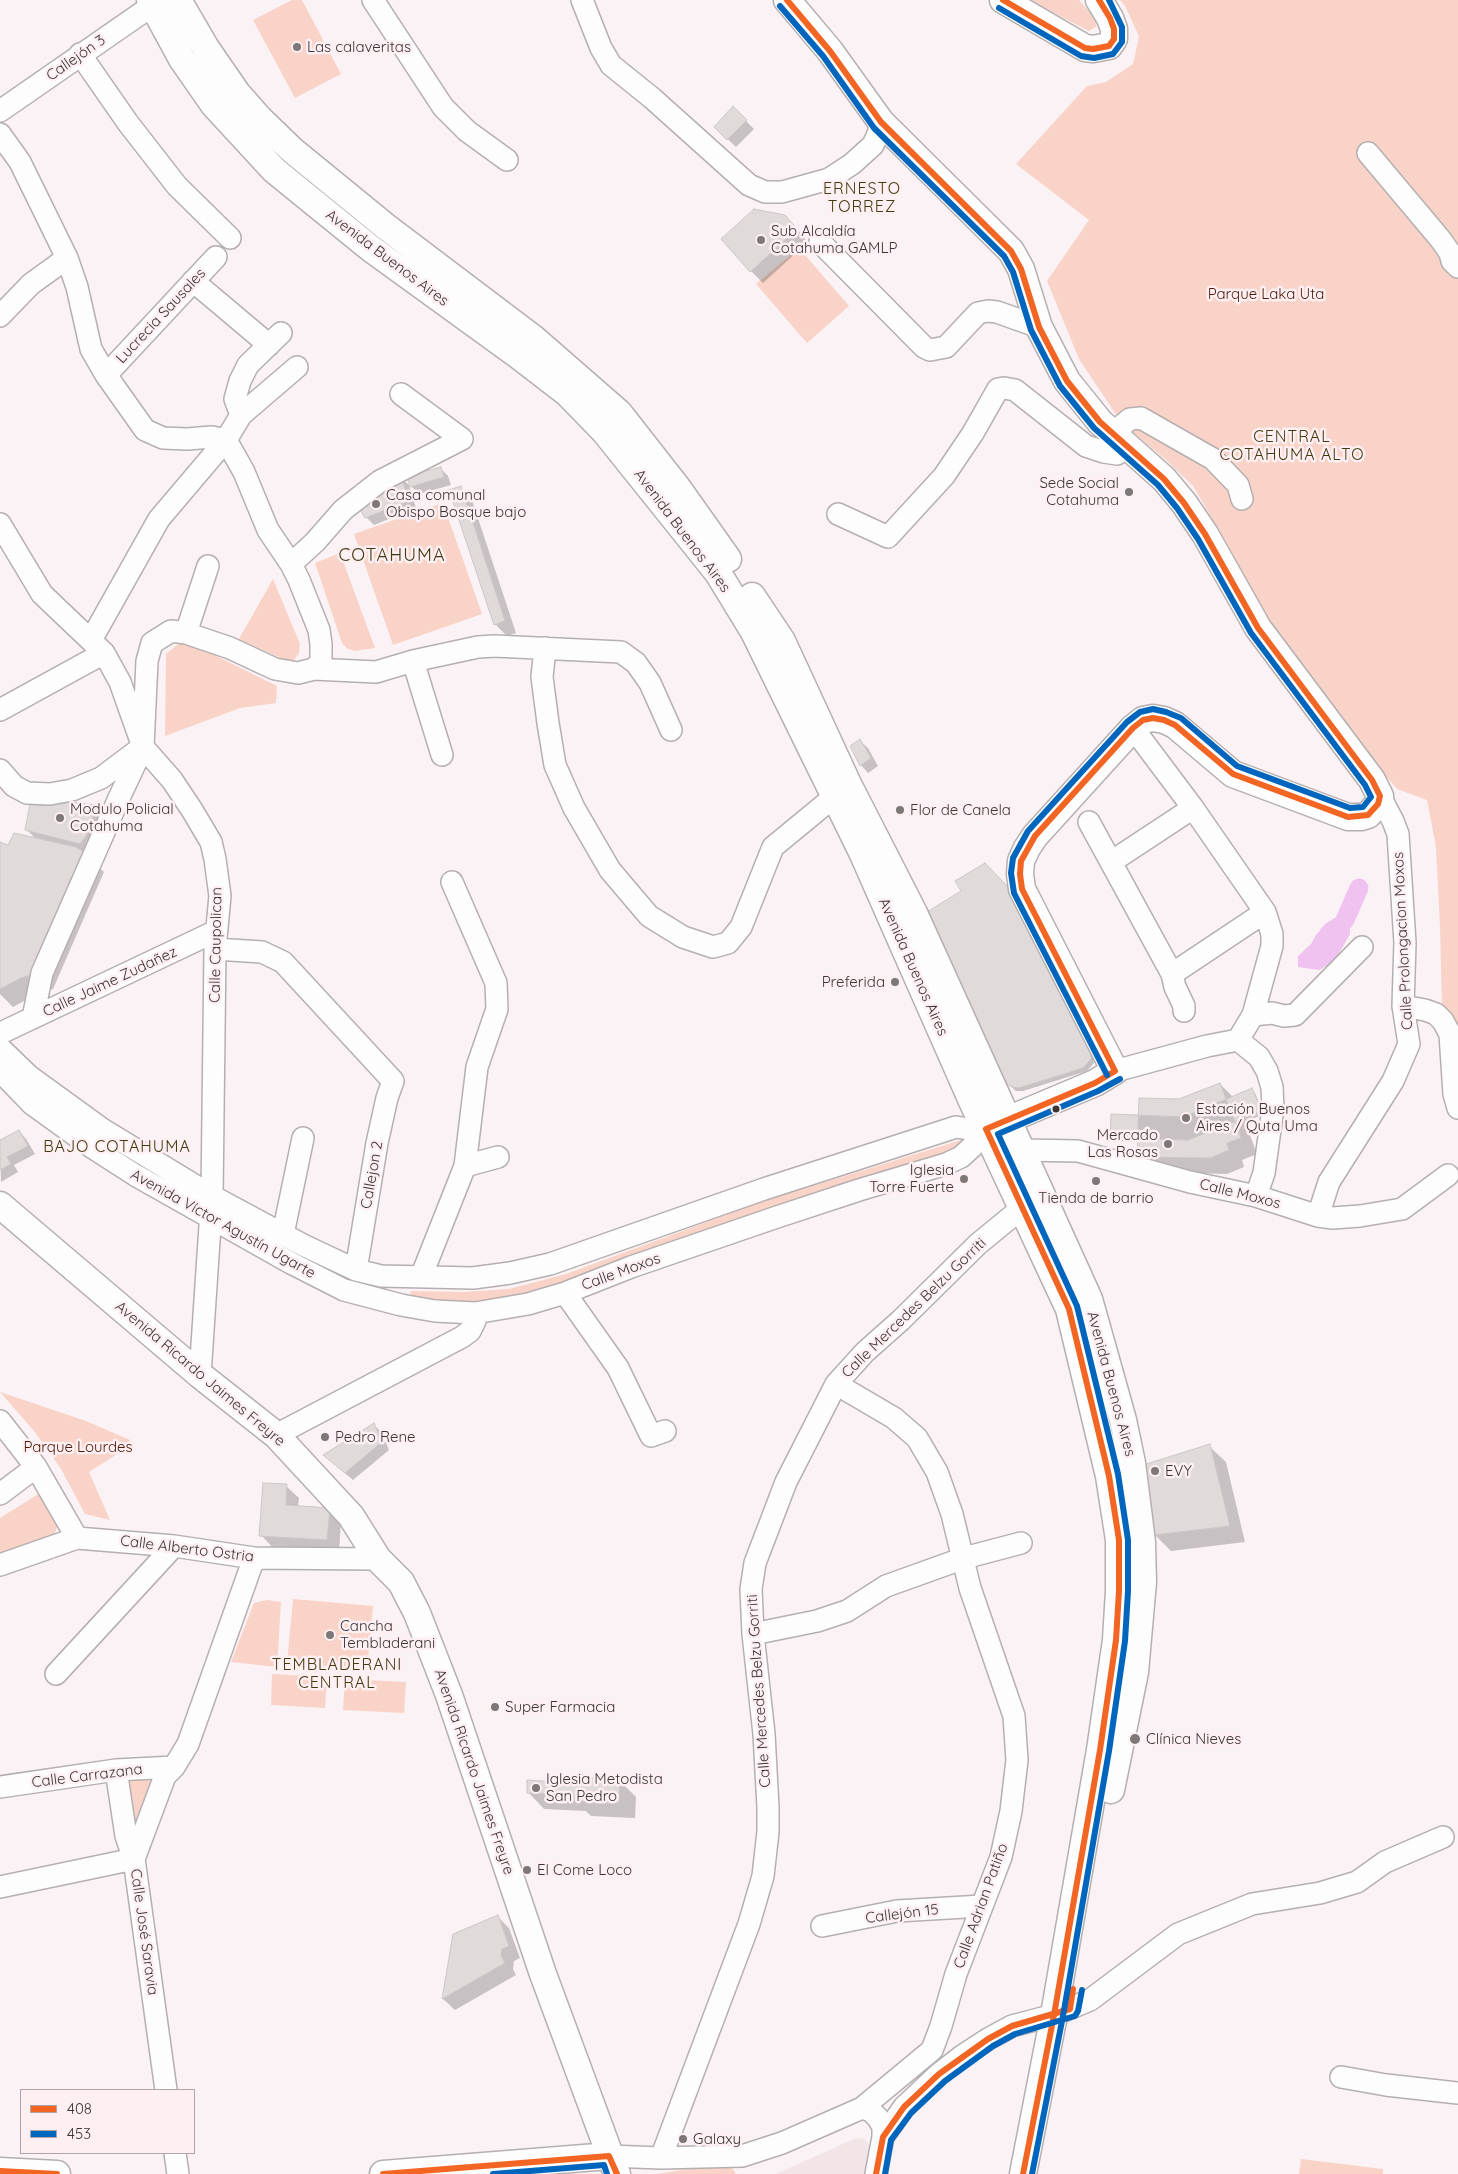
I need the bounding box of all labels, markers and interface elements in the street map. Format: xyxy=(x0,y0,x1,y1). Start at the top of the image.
street label: Callejón 3 xyxy=(43,31,109,85)
place label: Las calaveritas xyxy=(307,38,411,56)
marker: Las calaveritas xyxy=(291,41,303,53)
district label: ERNESTO TORREZ xyxy=(822,179,902,217)
street label: Avenida Buenos Aires xyxy=(322,206,452,310)
place label: Sub Alcaldía Cotahuma GAMLP xyxy=(771,222,897,257)
marker: Sub Alcaldía Cotahuma GAMLP xyxy=(755,234,767,246)
street label: Lucrecia Sausales xyxy=(112,265,210,367)
park label: Parque Laka Uta xyxy=(1208,285,1324,303)
district label: CENTRAL COTAHUMA ALTO xyxy=(1218,427,1366,465)
street label: Avenida Buenos Aires xyxy=(630,466,734,596)
place label: Sede Social Cotahuma xyxy=(1039,474,1119,509)
place label: Casa comunal Obispo Bosque bajo xyxy=(386,486,526,521)
marker: Sede Social Cotahuma xyxy=(1123,486,1135,498)
marker: Casa comunal Obispo Bosque bajo xyxy=(370,498,382,510)
district label: COTAHUMA xyxy=(337,545,447,567)
place label: Modulo Policial Cotahuma xyxy=(70,800,174,835)
place label: Flor de Canela xyxy=(910,801,1011,819)
marker: Flor de Canela xyxy=(894,804,906,816)
marker: Modulo Policial Cotahuma xyxy=(54,812,66,824)
street label: Calle Prolongacion Moxos xyxy=(1389,851,1417,1031)
street label: Calle Caupolican xyxy=(206,887,226,1003)
street label: Avenida Buenos Aires xyxy=(874,895,952,1039)
street label: Calle Jaime Zudañez xyxy=(40,943,180,1021)
place label: Preferida xyxy=(822,973,885,991)
marker: Preferida xyxy=(889,976,901,988)
place label: Estación Buenos Aires / Quta Uma xyxy=(1196,1100,1318,1135)
unlabelled marker xyxy=(1051,1104,1061,1114)
marker: Estación Buenos Aires / Quta Uma xyxy=(1180,1112,1192,1124)
place label: Mercado Las Rosas xyxy=(1087,1126,1158,1161)
district label: BAJO COTAHUMA xyxy=(42,1137,192,1157)
marker: Mercado Las Rosas xyxy=(1162,1138,1174,1150)
street label: Callejon 2 xyxy=(357,1140,387,1210)
place label: Iglesia Torre Fuerte xyxy=(869,1161,954,1196)
street label: Avenida Víctor Agustín Ugarte xyxy=(127,1166,319,1282)
marker: Iglesia Torre Fuerte xyxy=(958,1173,970,1185)
marker: Tienda de barrio xyxy=(1090,1175,1102,1187)
street label: Calle Moxos xyxy=(1198,1175,1282,1213)
place label: Tienda de barrio xyxy=(1038,1189,1154,1207)
street label: Calle Mercedes Belzu Gorriti xyxy=(838,1234,990,1382)
street label: Calle Moxos xyxy=(579,1249,663,1295)
street label: Avenida Ricardo Jaimes Freyre xyxy=(111,1298,289,1450)
street label: Avenida Buenos Aires xyxy=(1083,1310,1139,1458)
place label: Pedro Rene xyxy=(335,1428,416,1446)
marker: Pedro Rene xyxy=(319,1431,331,1443)
park label: Parque Lourdes xyxy=(23,1438,133,1456)
place label: EVY xyxy=(1165,1462,1192,1480)
marker: EVY xyxy=(1149,1465,1161,1477)
street label: Calle Alberto Ostria xyxy=(119,1532,255,1566)
street label: Calle Mercedes Belzu Gorriti xyxy=(743,1594,775,1788)
place label: Cancha Tembladerani xyxy=(340,1617,435,1652)
marker: Cancha Tembladerani xyxy=(324,1629,336,1641)
district label: TEMBLADERANI CENTRAL xyxy=(270,1655,404,1693)
street label: Avenida Ricardo Jaimes Freyre xyxy=(430,1667,518,1877)
place label: Super Farmacia xyxy=(505,1698,615,1716)
marker: Super Farmacia xyxy=(489,1701,501,1713)
place label: Clínica Nieves xyxy=(1146,1730,1241,1748)
marker: Clínica Nieves xyxy=(1128,1732,1142,1746)
street label: Calle Carrazana xyxy=(31,1760,143,1792)
place label: Iglesia Metodista San Pedro xyxy=(546,1770,663,1805)
marker: Iglesia Metodista San Pedro xyxy=(530,1782,542,1794)
street label: Calle Adrian Patiño xyxy=(950,1841,1012,1971)
place label: El Come Loco xyxy=(537,1861,632,1879)
marker: El Come Loco xyxy=(521,1864,533,1876)
street label: Calle José Saravia xyxy=(126,1868,162,1996)
street label: Callejón 15 xyxy=(864,1901,940,1927)
legend xyxy=(20,2089,195,2154)
text: 408 xyxy=(67,2099,92,2118)
text: 453 xyxy=(67,2124,91,2143)
place label: Galaxy xyxy=(693,2130,741,2148)
marker: Galaxy xyxy=(677,2133,689,2145)

